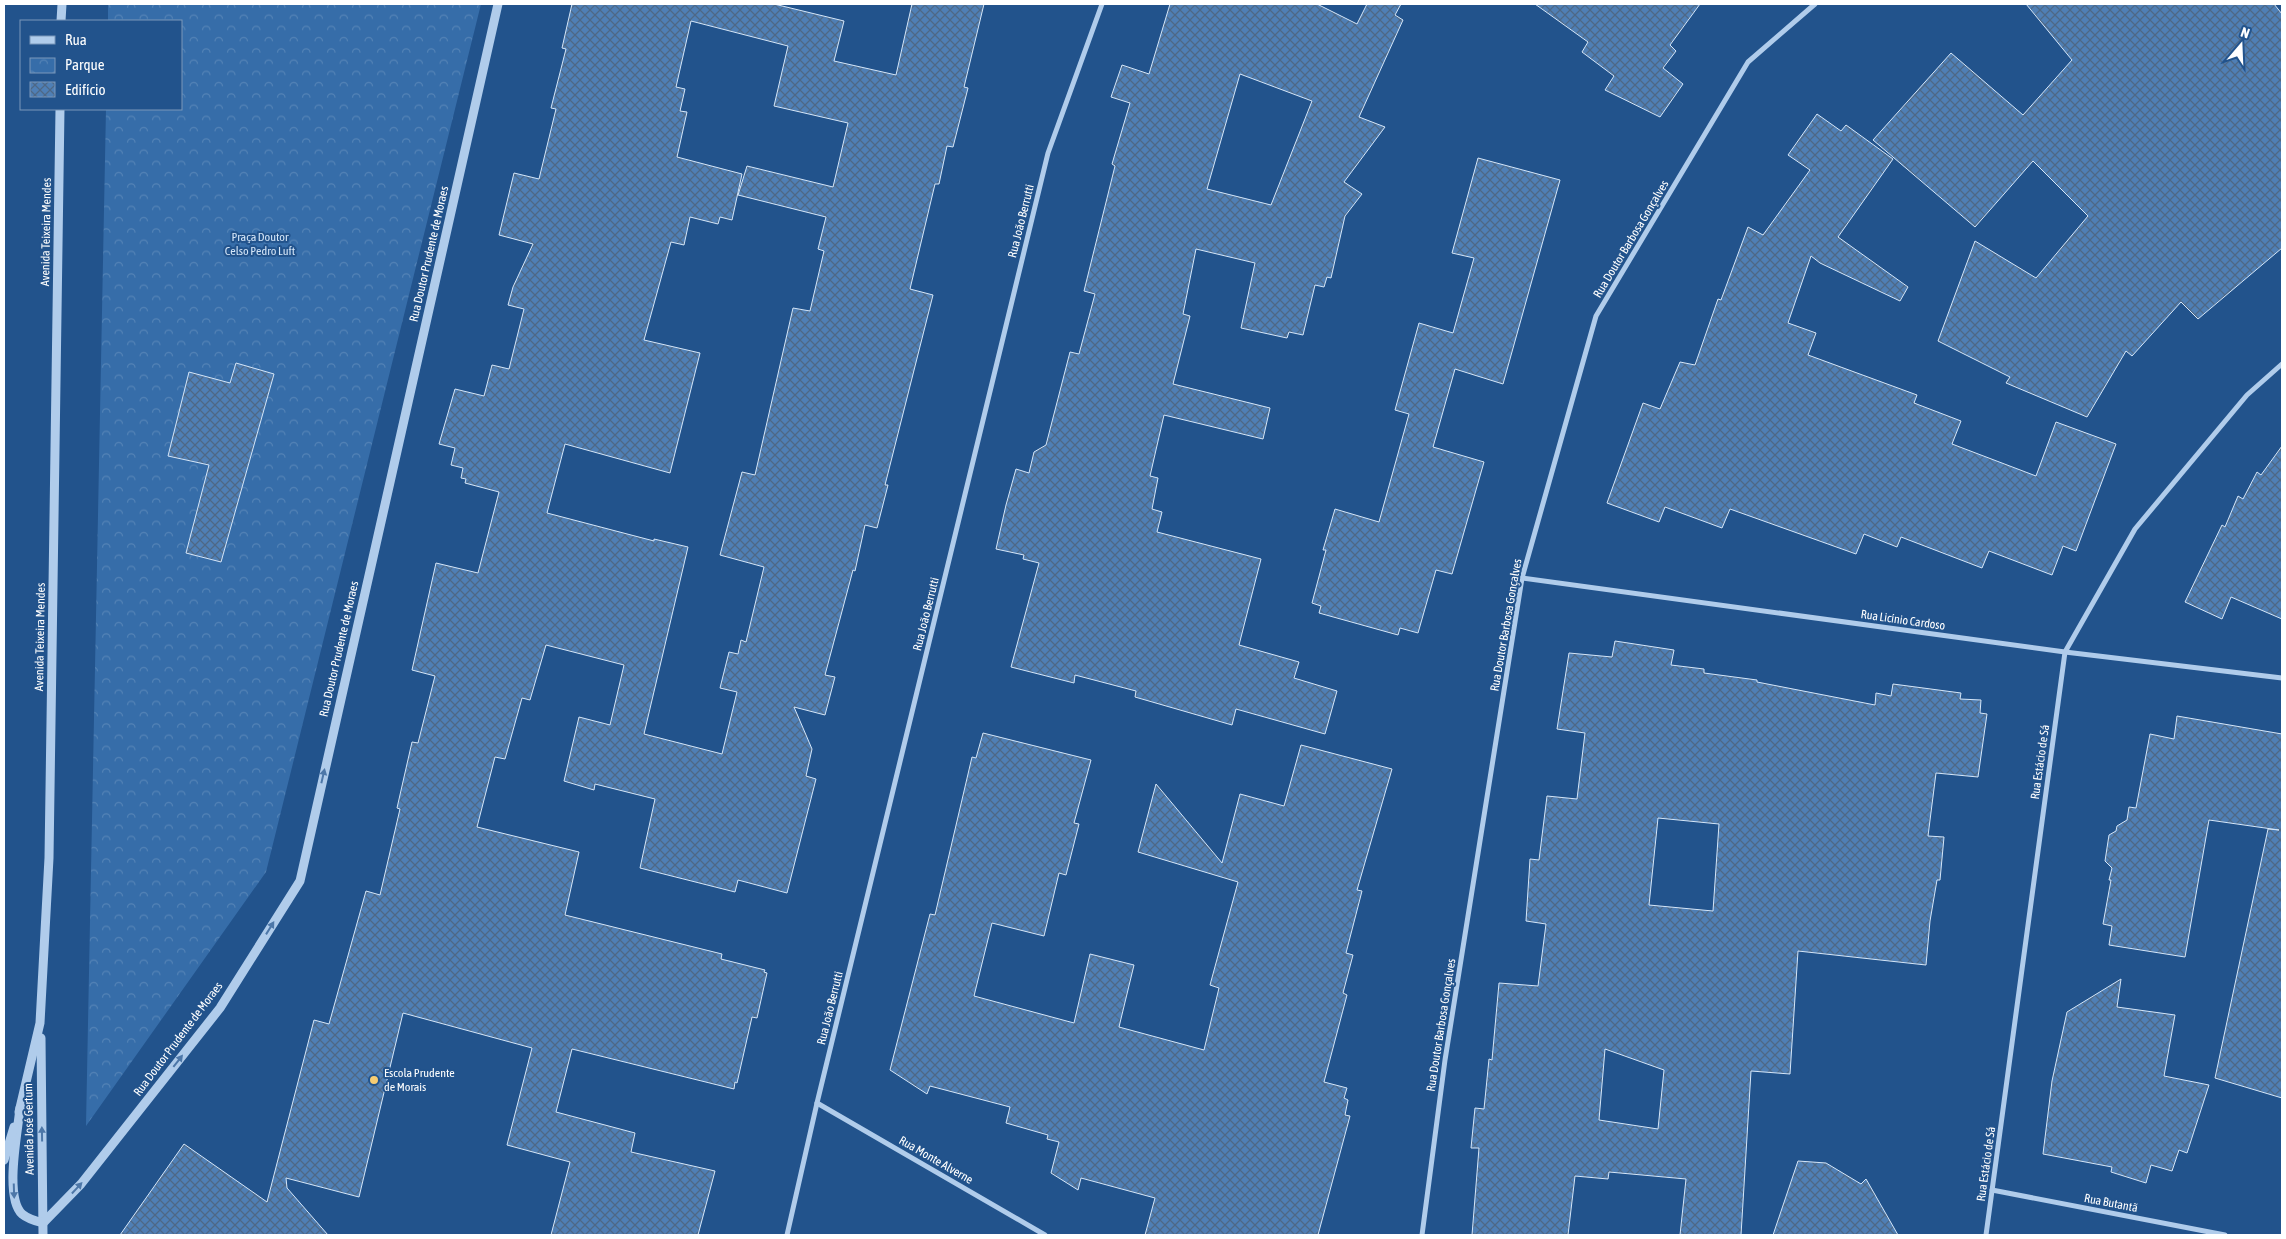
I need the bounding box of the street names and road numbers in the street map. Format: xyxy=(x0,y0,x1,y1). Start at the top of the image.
street label: Avenida Teixeira Mendes xyxy=(38,178,54,286)
street label: Rua Doutor Barbosa Gonçalves xyxy=(1590,178,1672,300)
street label: Rua João Berrutti xyxy=(1005,183,1037,259)
street label: Rua Doutor Prudente de Moraes xyxy=(407,185,451,323)
street label: Rua Doutor Barbosa Gonçalves xyxy=(1487,558,1525,692)
street label: Rua João Berrutti xyxy=(910,576,942,652)
street label: Rua Doutor Prudente de Moraes xyxy=(317,580,361,718)
street label: Avenida Teixeira Mendes xyxy=(32,583,48,691)
street label: Rua Licínio Cardoso xyxy=(1860,607,1947,633)
street label: Rua Estácio de Sá xyxy=(2028,724,2052,800)
street label: Rua Doutor Barbosa Gonçalves xyxy=(1424,958,1458,1092)
street label: Rua João Berrutti xyxy=(814,970,846,1046)
street label: Rua Doutor Prudente de Moraes xyxy=(131,979,225,1099)
street label: Avenida José Gertum xyxy=(21,1083,37,1175)
street label: Rua Estácio de Sá xyxy=(1974,1126,1998,1202)
street label: Rua Monte Alverne xyxy=(897,1133,975,1187)
street label: Rua Butantã xyxy=(2083,1191,2139,1215)

